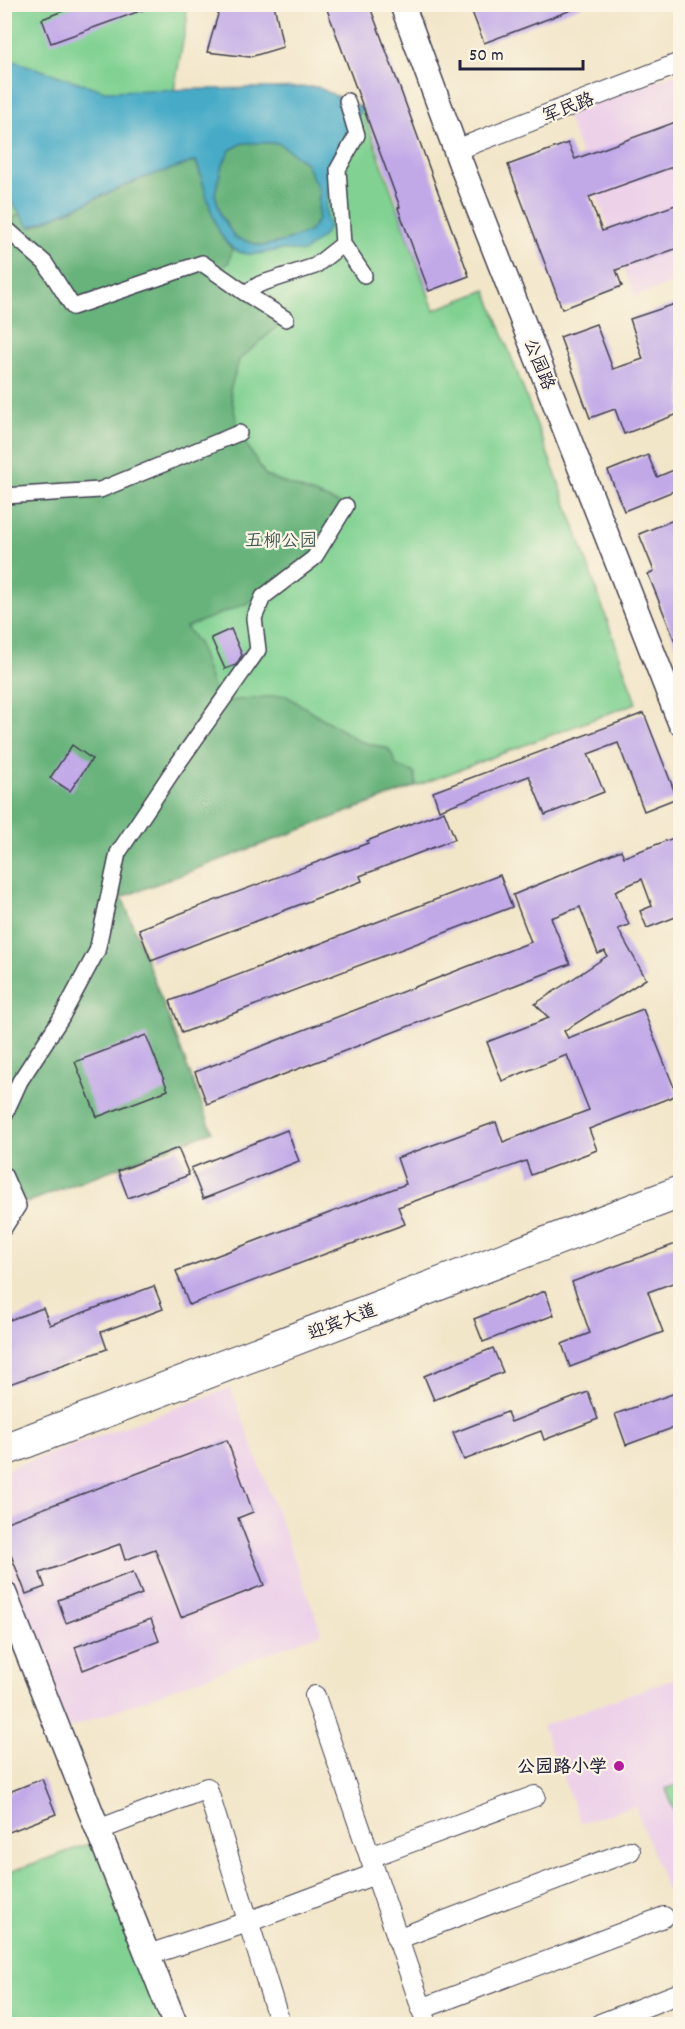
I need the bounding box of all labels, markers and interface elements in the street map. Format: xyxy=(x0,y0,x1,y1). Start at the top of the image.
scale bar xyxy=(460,33,583,71)
text: 50 m xyxy=(469,44,504,69)
street label: 军民路 xyxy=(539,88,599,131)
street label: 公园路 xyxy=(516,335,559,395)
park label: 五柳公园 xyxy=(245,530,317,555)
street label: 迎宾大道 xyxy=(305,1299,381,1348)
place label: 公园路小学 xyxy=(517,1756,607,1781)
marker: 公园路小学 xyxy=(612,1759,626,1773)

